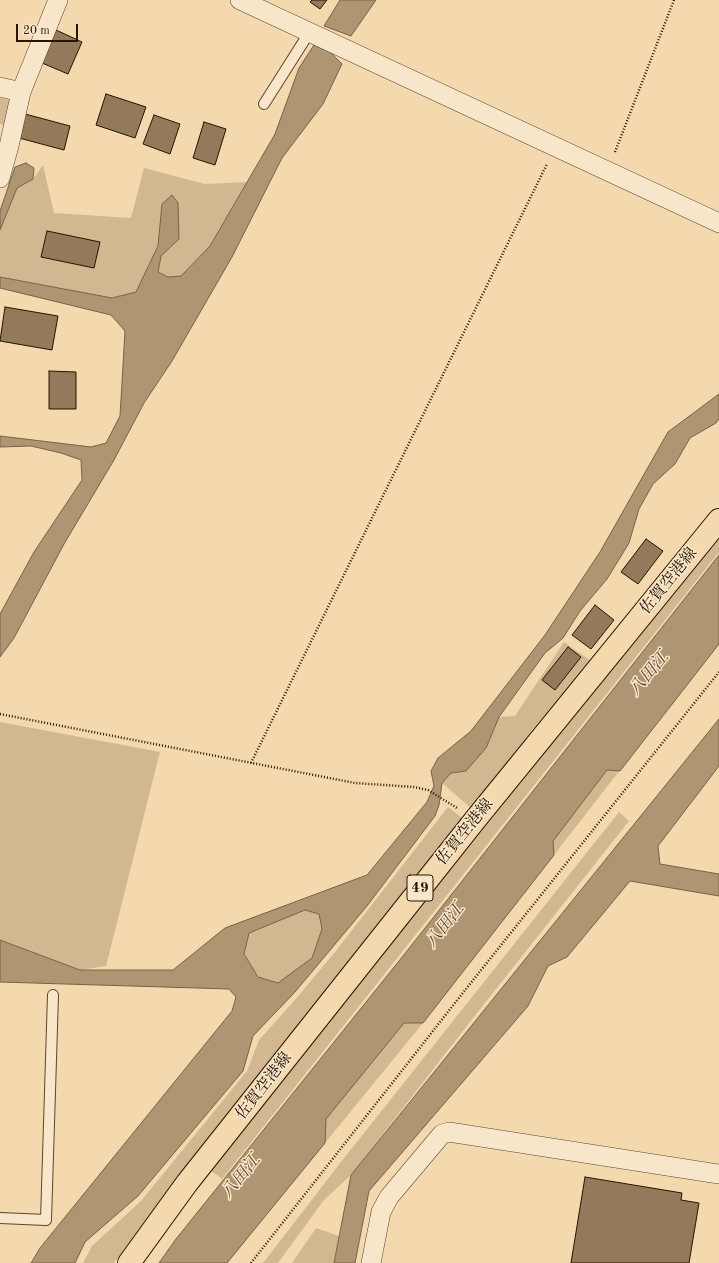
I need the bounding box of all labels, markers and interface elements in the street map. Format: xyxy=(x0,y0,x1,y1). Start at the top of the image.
scale bar xyxy=(18,16,80,42)
text: 20 m xyxy=(23,25,50,37)
street label: 佐賀空港線 xyxy=(636,544,702,618)
water label: 八田江 xyxy=(625,648,673,700)
street label: 佐賀空港線 xyxy=(432,795,498,869)
road number: 49 xyxy=(407,875,433,901)
water label: 八田江 xyxy=(421,900,469,952)
street label: 佐賀空港線 xyxy=(232,1049,296,1123)
water label: 八田江 xyxy=(217,1151,265,1203)

